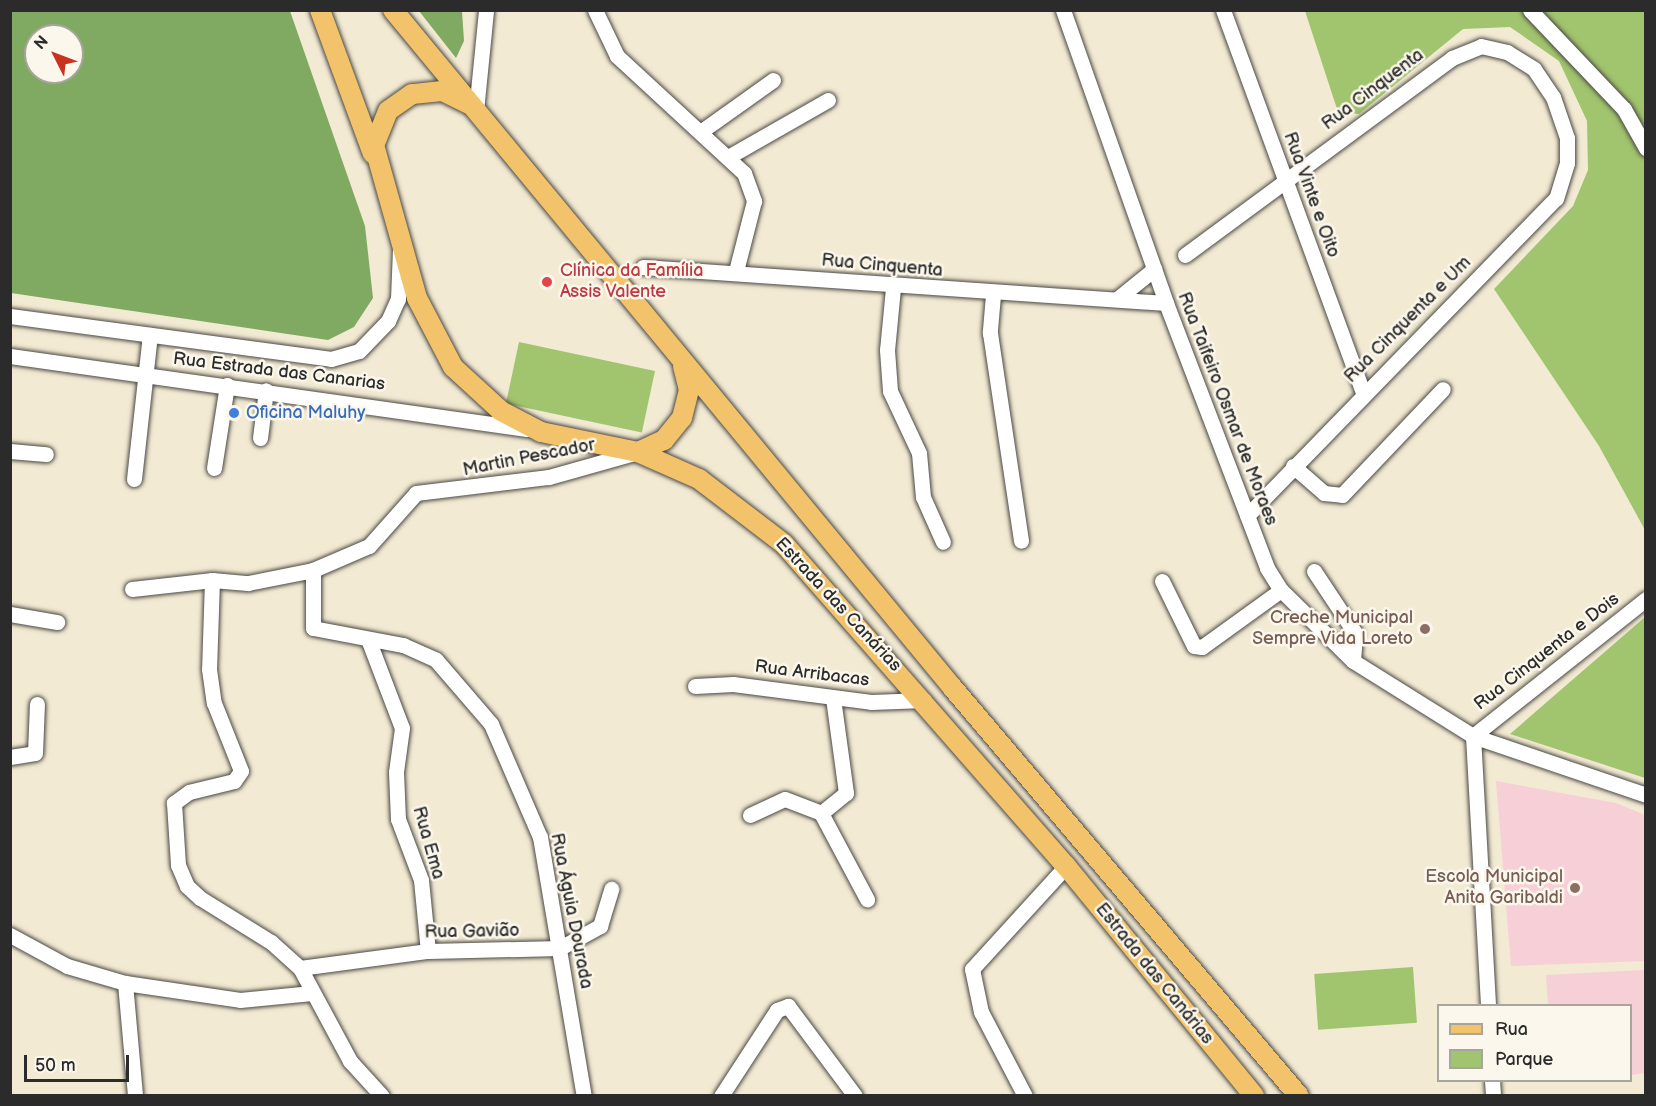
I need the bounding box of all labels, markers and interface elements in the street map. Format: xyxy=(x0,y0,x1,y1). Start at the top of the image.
north arrow xyxy=(24,24,84,84)
text: N xyxy=(31,32,53,54)
street label: Rua Cinquenta xyxy=(1318,45,1428,135)
street label: Rua Vinte e Oito xyxy=(1278,129,1344,261)
street label: Rua Cinquenta xyxy=(821,250,943,282)
street label: Rua Cinquenta e Um xyxy=(1340,252,1476,388)
place label: Clínica da Família Assis Valente xyxy=(560,261,703,304)
marker: Clínica da Família Assis Valente xyxy=(538,273,556,291)
street label: Rua Taifeiro Osmar de Moraes xyxy=(1172,289,1282,529)
street label: Rua Estrada das Canarias xyxy=(172,348,386,396)
place label: Oficina Maluhy xyxy=(246,402,365,424)
marker: Oficina Maluhy xyxy=(227,406,241,420)
street label: Martin Pescador xyxy=(461,435,597,481)
street label: Estrada das Canárias xyxy=(770,533,906,677)
street label: Rua Cinquenta e Dois xyxy=(1470,589,1624,715)
place label: Creche Municipal Sempre Vida Loreto xyxy=(1252,608,1413,650)
marker: Creche Municipal Sempre Vida Loreto xyxy=(1418,622,1432,636)
street label: Rua Arribacas xyxy=(754,656,870,692)
street label: Rua Ema xyxy=(407,804,449,882)
street label: Rua Águia Dourada xyxy=(545,831,597,991)
place label: Escola Municipal Anita Garibaldi xyxy=(1425,867,1563,910)
marker: Escola Municipal Anita Garibaldi xyxy=(1568,881,1582,895)
street label: Estrada das Canárias xyxy=(1090,899,1218,1049)
street label: Rua Gavião xyxy=(424,920,520,944)
legend xyxy=(1437,1004,1632,1082)
text: Rua xyxy=(1495,1019,1528,1040)
scale bar xyxy=(27,1043,132,1081)
text: Parque xyxy=(1495,1049,1553,1070)
text: 50 m xyxy=(35,1055,76,1076)

